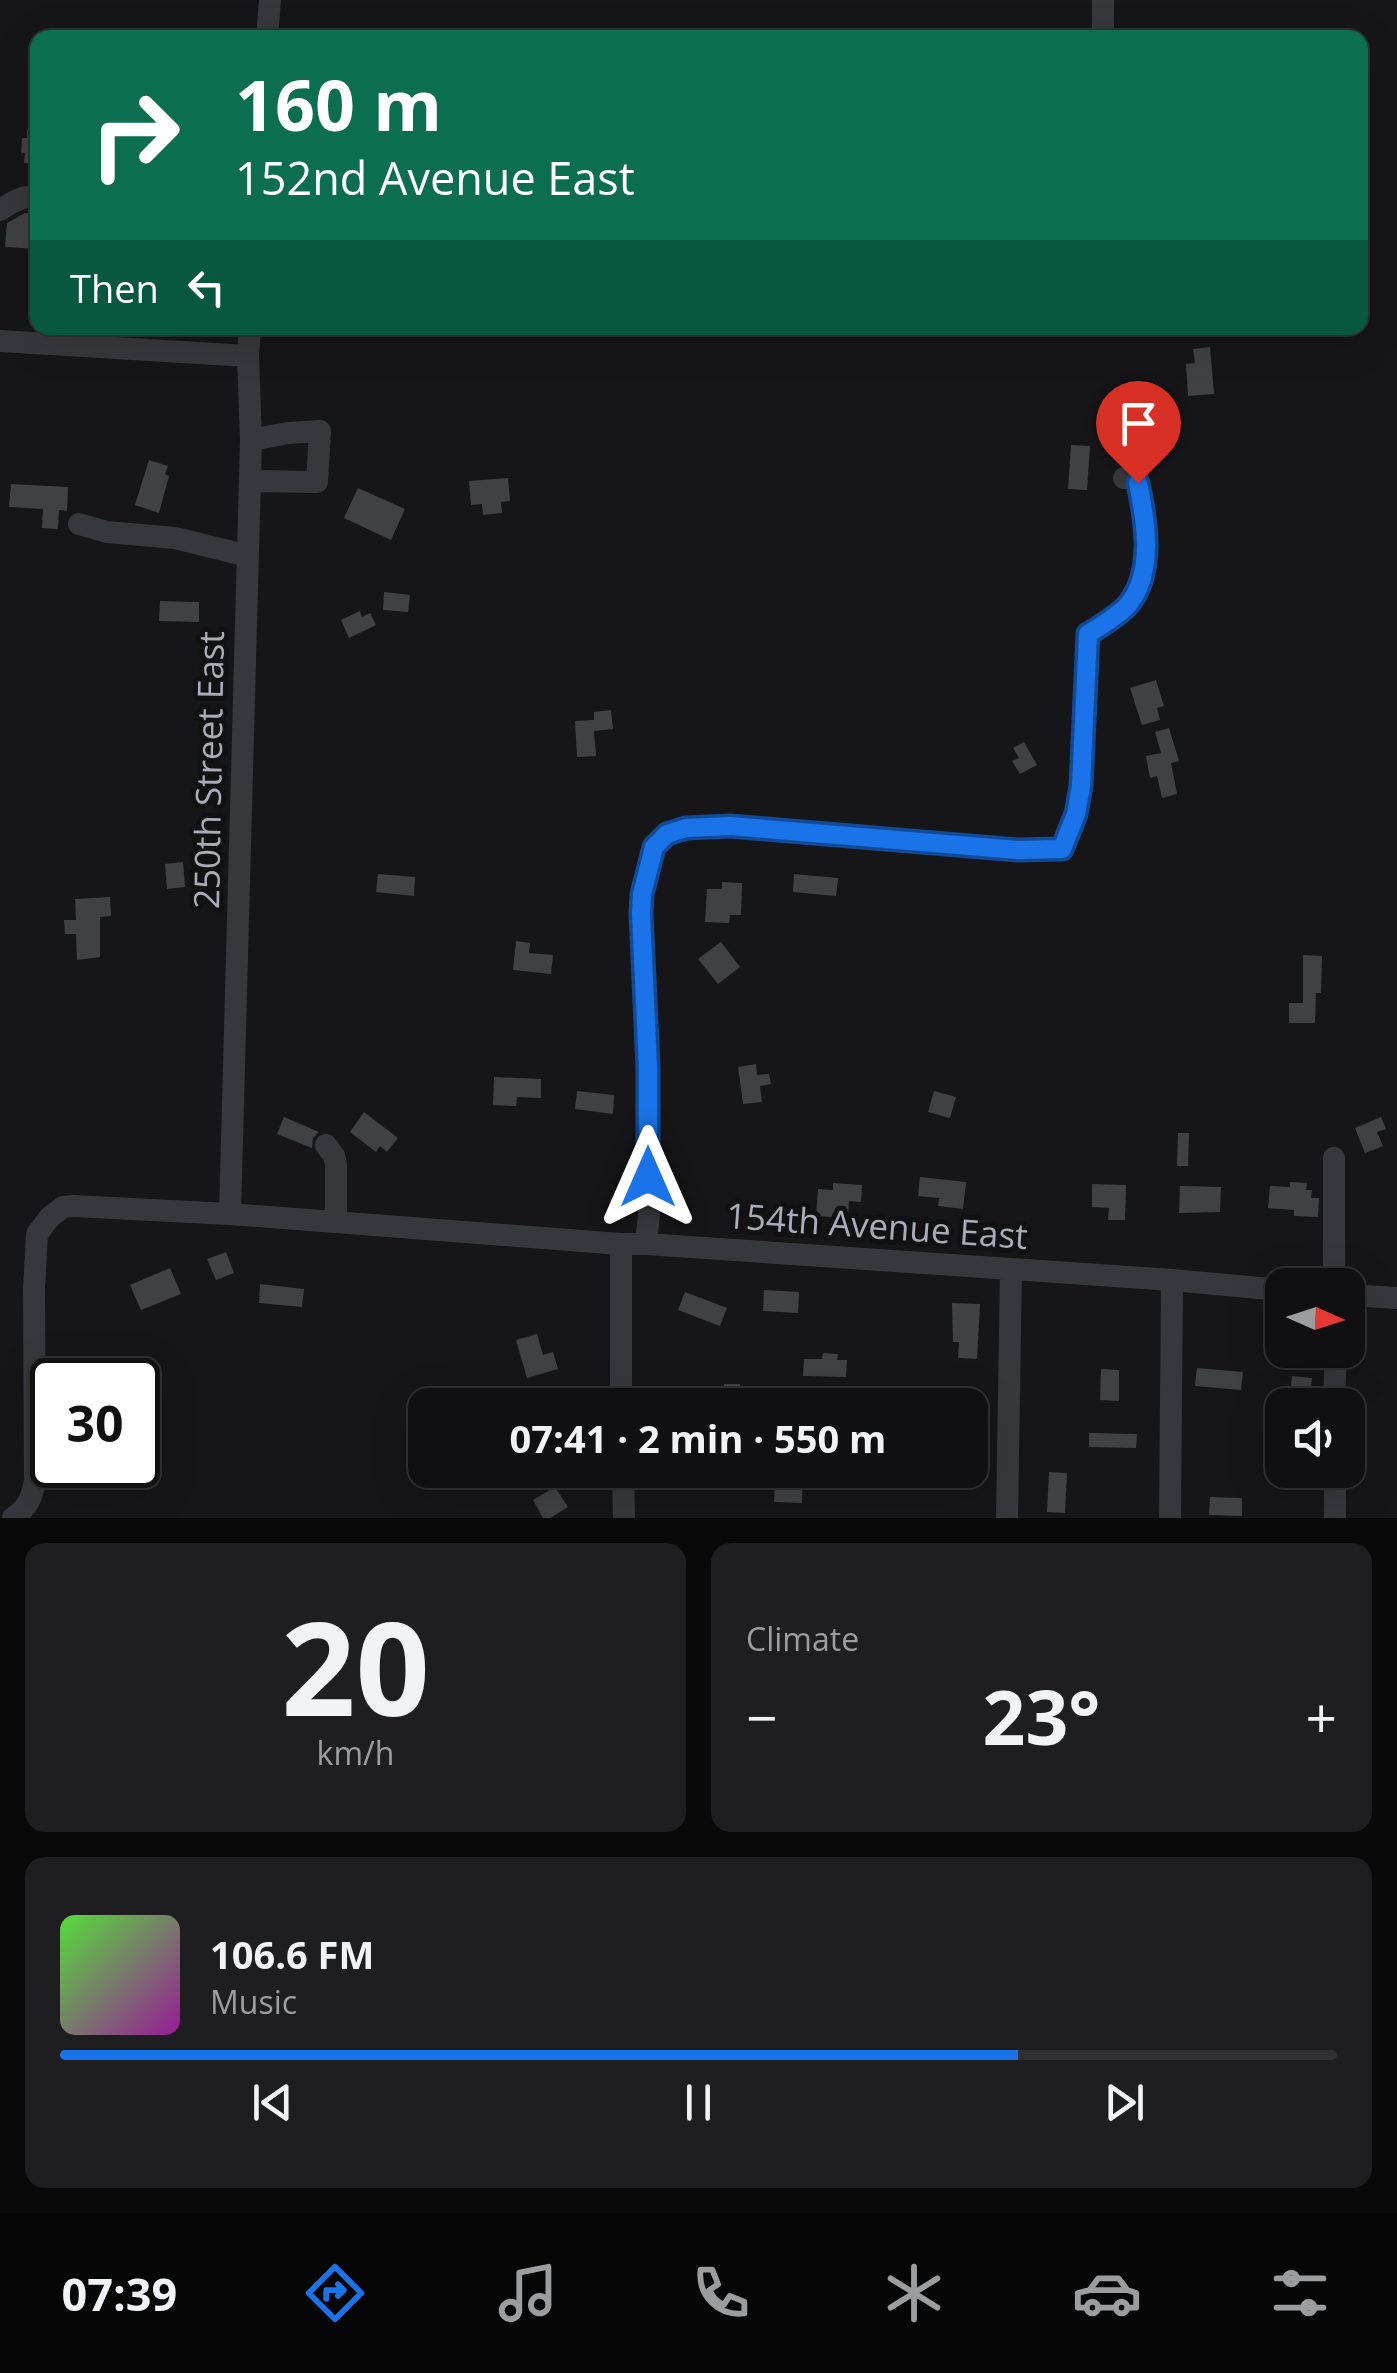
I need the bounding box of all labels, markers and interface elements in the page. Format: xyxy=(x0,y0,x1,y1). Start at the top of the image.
text: 160 m xyxy=(235,56,442,152)
icon: right xyxy=(70,70,200,200)
text: 152nd Avenue East xyxy=(235,147,635,208)
icon: left xyxy=(179,260,234,315)
text: Then xyxy=(70,262,159,314)
pin xyxy=(1096,381,1181,484)
icon: arrive xyxy=(1111,396,1166,451)
street label: 250th Street East xyxy=(182,631,234,909)
position arrow xyxy=(596,1125,700,1229)
street label: 154th Avenue East xyxy=(725,1191,1029,1259)
north arrow xyxy=(1265,1268,1365,1368)
map controls xyxy=(1265,1268,1365,1488)
speed limit sign: 30 xyxy=(30,1358,160,1488)
button: sound xyxy=(1265,1388,1365,1488)
text: 07:41 · 2 min · 550 m xyxy=(510,1412,886,1464)
text: 20 xyxy=(281,1577,430,1754)
text: Climate xyxy=(746,1617,859,1660)
text: 23° xyxy=(983,1665,1100,1767)
text: − xyxy=(746,1679,777,1754)
text: + xyxy=(1306,1679,1337,1754)
text: km/h xyxy=(317,1731,394,1774)
text: 106.6 FM xyxy=(210,1928,374,1980)
text: Music xyxy=(210,1980,297,2023)
icon: previous xyxy=(245,2075,300,2130)
icon: pause xyxy=(671,2075,726,2130)
icon: next xyxy=(1097,2075,1152,2130)
icon: directions xyxy=(300,2258,370,2328)
icon: music xyxy=(493,2258,563,2328)
icon: phone xyxy=(686,2258,756,2328)
icon: climate xyxy=(879,2258,949,2328)
icon: car xyxy=(1072,2258,1142,2328)
icon: filters xyxy=(1265,2258,1335,2328)
text: 07:39 xyxy=(62,2263,177,2324)

